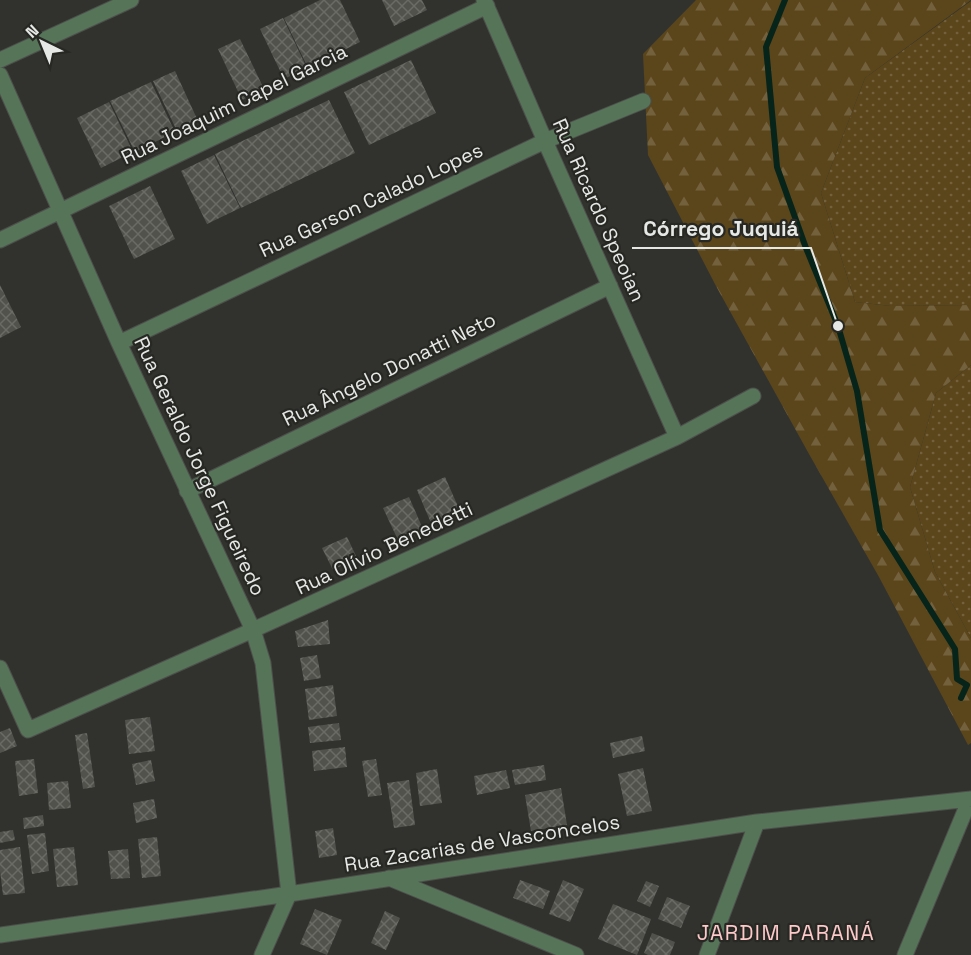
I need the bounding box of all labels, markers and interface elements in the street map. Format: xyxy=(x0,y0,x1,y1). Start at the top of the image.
north arrow xyxy=(12,12,72,72)
text: N xyxy=(21,20,43,43)
street label: Rua Joaquim Capel Garcia xyxy=(117,38,351,170)
street label: Rua Ricardo Speoian xyxy=(547,114,651,306)
street label: Rua Gerson Calado Lopes xyxy=(255,137,487,263)
callout: Córrego Juquiá xyxy=(632,209,811,248)
text: Córrego Juquiá xyxy=(643,215,799,242)
street label: Rua Ângelo Donatti Neto xyxy=(278,306,500,432)
street label: Rua Geraldo Jorge Figueiredo xyxy=(128,332,272,600)
street label: Rua Olívio Benedetti xyxy=(291,496,477,600)
street label: Rua Zacarias de Vasconcelos xyxy=(342,808,622,878)
district label: JARDIM PARANÁ xyxy=(697,919,875,946)

